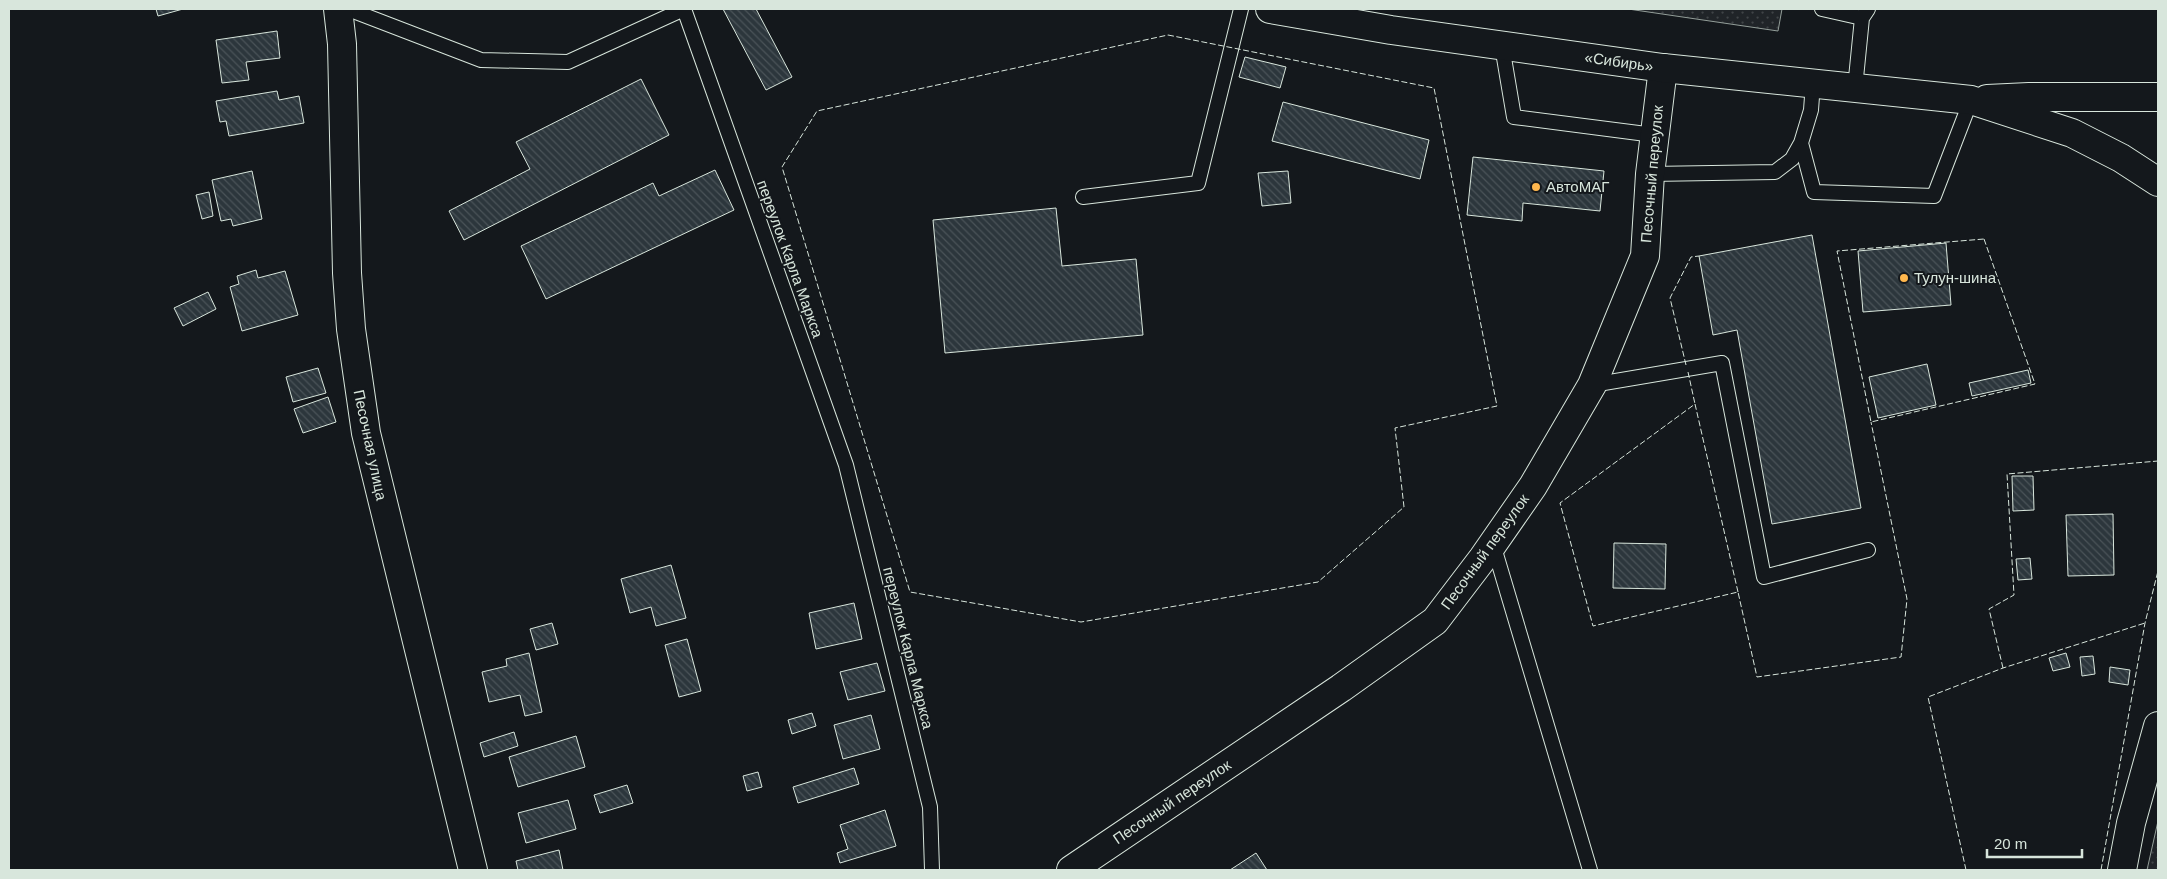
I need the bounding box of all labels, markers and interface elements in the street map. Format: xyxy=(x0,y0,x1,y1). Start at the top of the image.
street label: «Сибирь» xyxy=(1584,48,1654,75)
street label: Песочный переулок xyxy=(1637,104,1666,244)
street label: переулок Карла Маркса xyxy=(754,178,827,340)
place label: АвтоМАГ xyxy=(1546,178,1609,195)
marker: АвтоМАГ xyxy=(1530,181,1542,193)
place label: Тулун-шина xyxy=(1914,269,1997,286)
marker: Тулун-шина xyxy=(1898,272,1910,284)
street label: Песочная улица xyxy=(350,388,391,502)
street label: Песочный переулок xyxy=(1437,490,1532,613)
street label: переулок Карла Маркса xyxy=(880,565,937,731)
street label: Песочный переулок xyxy=(1110,756,1234,847)
scale bar xyxy=(1987,826,2082,858)
text: 20 m xyxy=(1994,835,2027,852)

